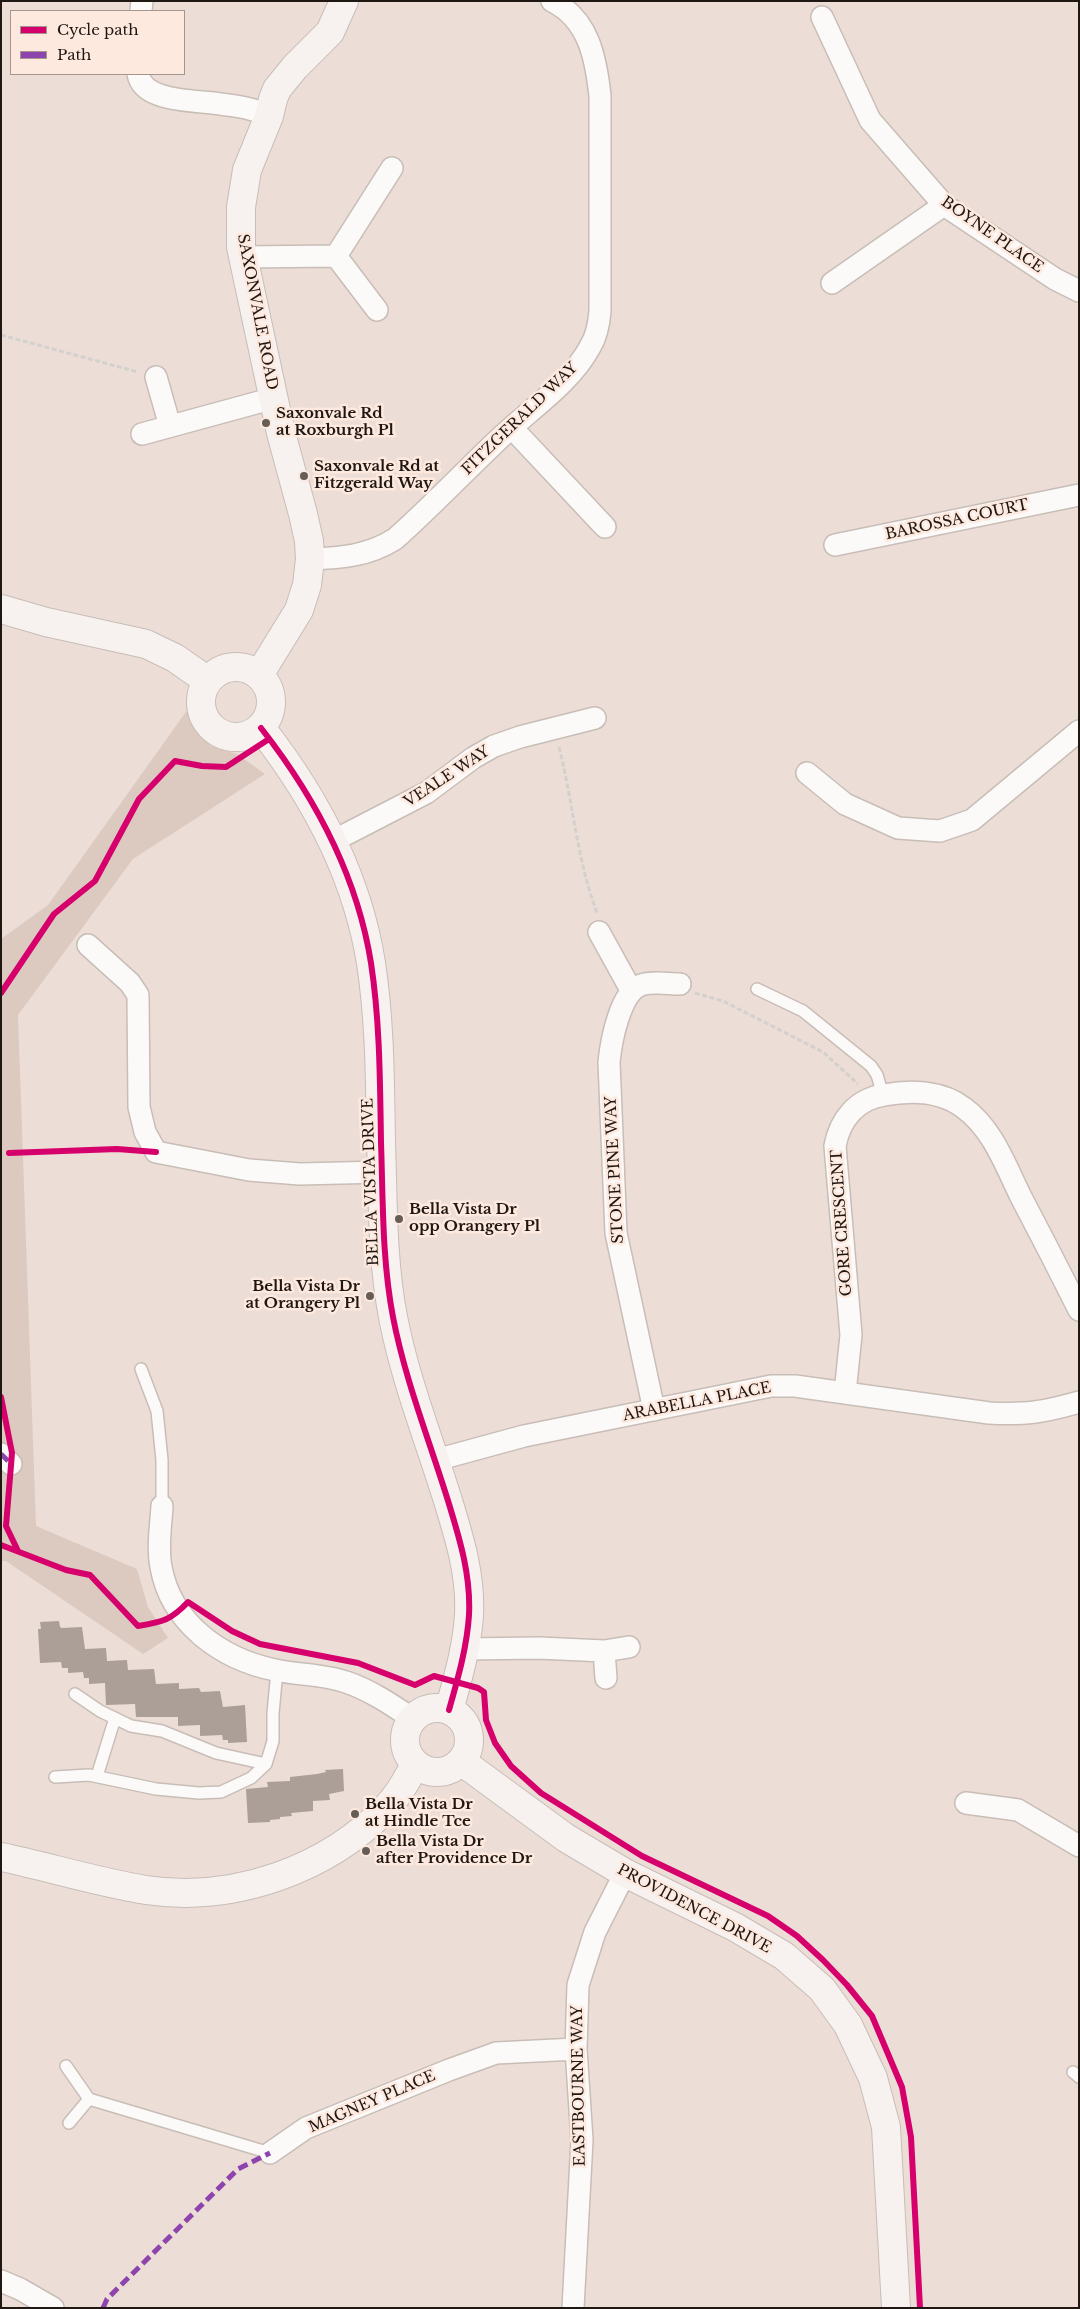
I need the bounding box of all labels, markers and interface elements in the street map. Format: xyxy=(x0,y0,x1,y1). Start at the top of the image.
legend xyxy=(10,10,185,75)
text: Cycle path xyxy=(57,20,139,39)
text: Path xyxy=(57,45,91,64)
street label: BOYNE PLACE xyxy=(938,193,1046,277)
street label: SAXONVALE ROAD xyxy=(233,232,281,392)
street label: FITZGERALD WAY xyxy=(458,359,582,479)
place label: Saxonvale Rd at Roxburgh Pl xyxy=(276,405,394,440)
marker: Saxonvale Rd at Roxburgh Pl xyxy=(260,417,272,429)
place label: Saxonvale Rd at Fitzgerald Way xyxy=(314,458,439,493)
marker: Saxonvale Rd at Fitzgerald Way xyxy=(298,470,310,482)
street label: BAROSSA COURT xyxy=(884,496,1030,544)
street label: VEALE WAY xyxy=(401,743,493,811)
street label: STONE PINE WAY xyxy=(602,1096,628,1244)
street label: BELLA VISTA DRIVE xyxy=(359,1098,383,1266)
street label: GORE CRESCENT xyxy=(828,1149,856,1297)
place label: Bella Vista Dr opp Orangery Pl xyxy=(409,1201,540,1236)
marker: Bella Vista Dr opp Orangery Pl xyxy=(393,1213,405,1225)
place label: Bella Vista Dr at Orangery Pl xyxy=(245,1278,360,1313)
marker: Bella Vista Dr at Orangery Pl xyxy=(364,1290,376,1302)
street label: ARABELLA PLACE xyxy=(621,1379,773,1425)
place label: Bella Vista Dr at Hindle Tce xyxy=(365,1796,473,1831)
marker: Bella Vista Dr at Hindle Tce xyxy=(349,1808,361,1820)
place label: Bella Vista Dr after Providence Dr xyxy=(376,1833,532,1868)
marker: Bella Vista Dr after Providence Dr xyxy=(360,1845,372,1857)
street label: PROVIDENCE DRIVE xyxy=(614,1861,774,1957)
street label: EASTBOURNE WAY xyxy=(569,2005,589,2167)
street label: MAGNEY PLACE xyxy=(306,2067,438,2137)

